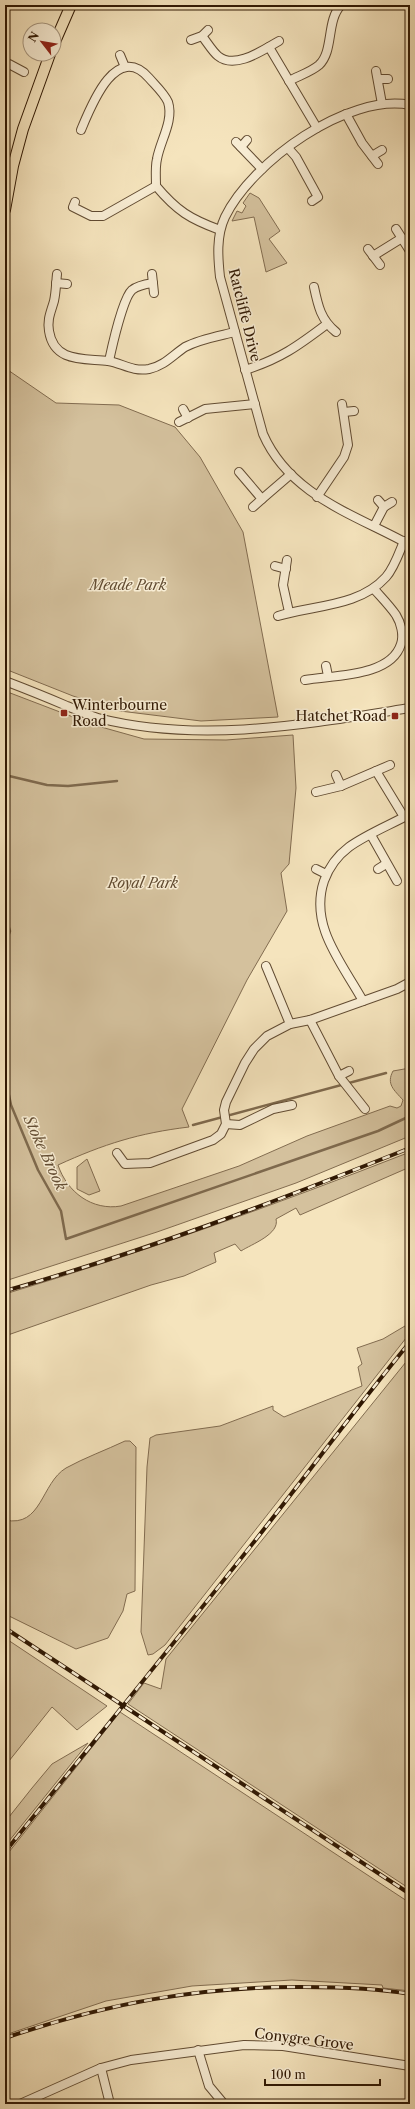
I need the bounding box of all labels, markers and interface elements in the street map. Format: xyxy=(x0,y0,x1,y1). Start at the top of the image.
north arrow xyxy=(22,22,62,62)
text: N xyxy=(25,29,42,45)
street label: Ratcliffe Drive xyxy=(225,266,265,364)
park label: Meade Park xyxy=(88,576,167,594)
place label: Winterbourne Road xyxy=(71,696,167,730)
place label: Hatchet Road xyxy=(296,707,387,725)
marker: Winterbourne Road xyxy=(59,708,69,718)
marker: Hatchet Road xyxy=(390,711,400,721)
park label: Royal Park xyxy=(107,874,179,892)
water label: Stoke Brook xyxy=(19,1111,71,1194)
street label: Conygre Grove xyxy=(253,2024,355,2054)
scale bar xyxy=(265,2061,380,2087)
text: 100 m xyxy=(271,2067,306,2082)

